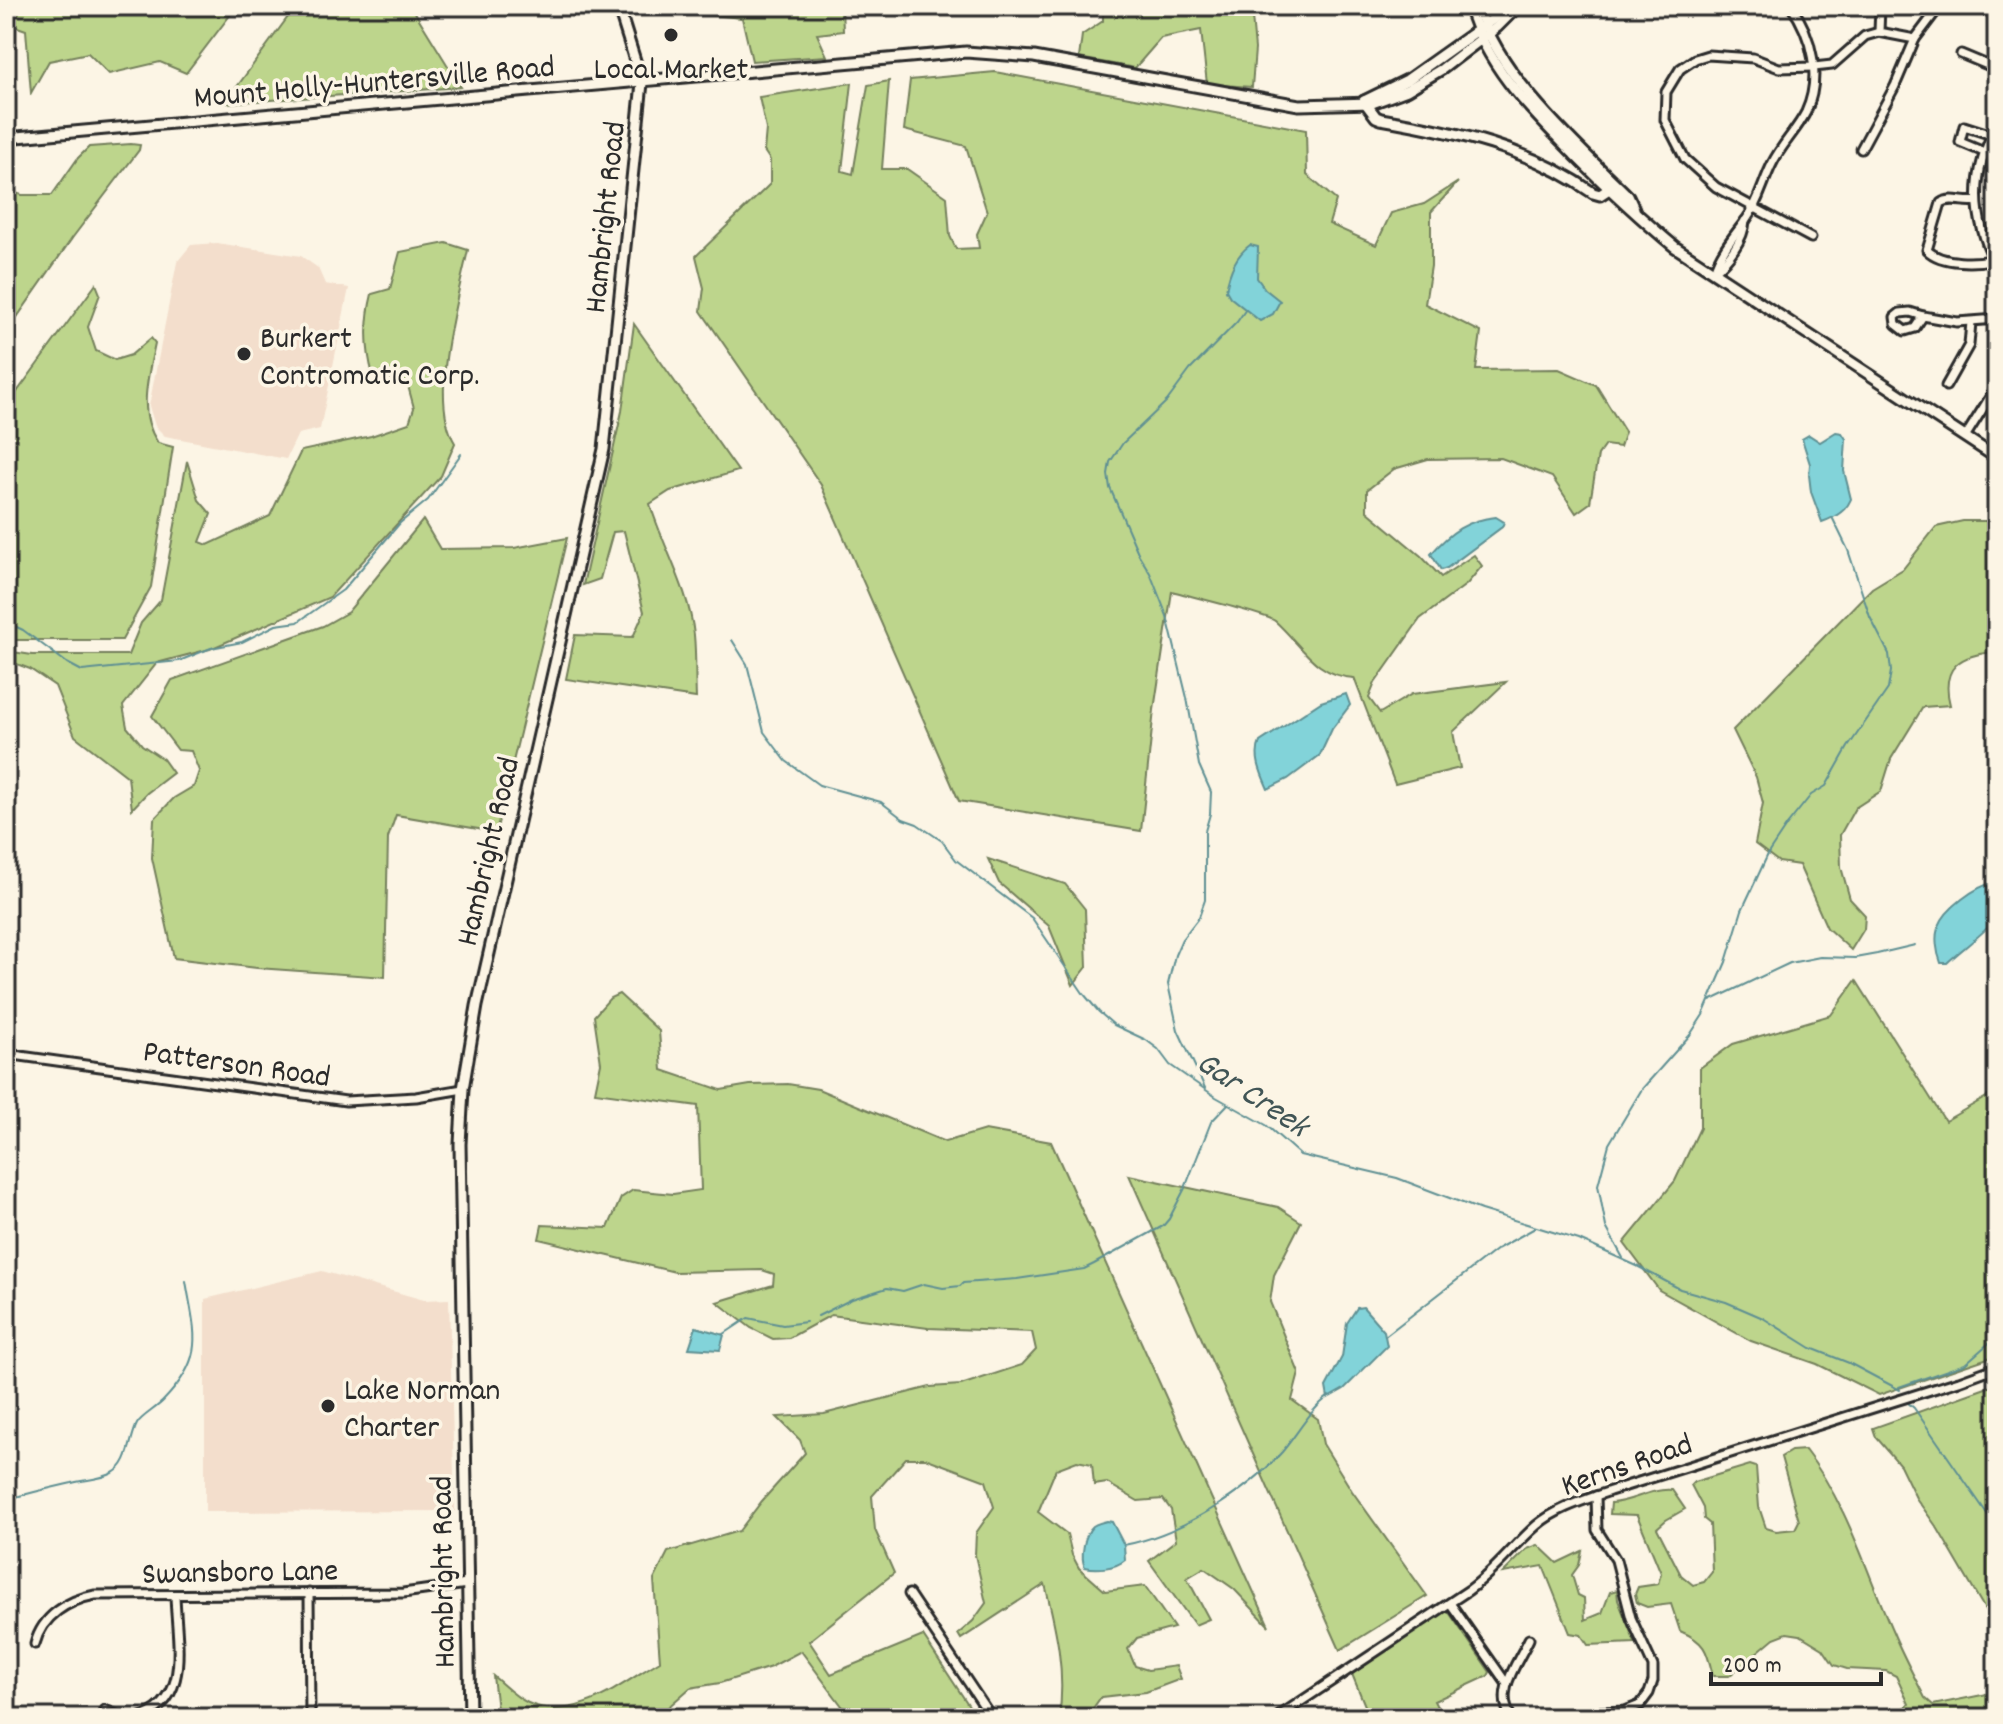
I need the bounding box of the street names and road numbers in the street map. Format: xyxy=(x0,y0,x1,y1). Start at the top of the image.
street label: Mount Holly-Huntersville Road xyxy=(192,46,557,124)
street label: Hambright Road xyxy=(575,119,641,316)
street label: Hambright Road xyxy=(447,753,535,951)
street label: Patterson Road xyxy=(140,1031,333,1103)
street label: Kerns Road xyxy=(1556,1424,1699,1512)
street label: Hambright Road xyxy=(421,1475,471,1669)
street label: Swansboro Lane xyxy=(141,1550,339,1600)

